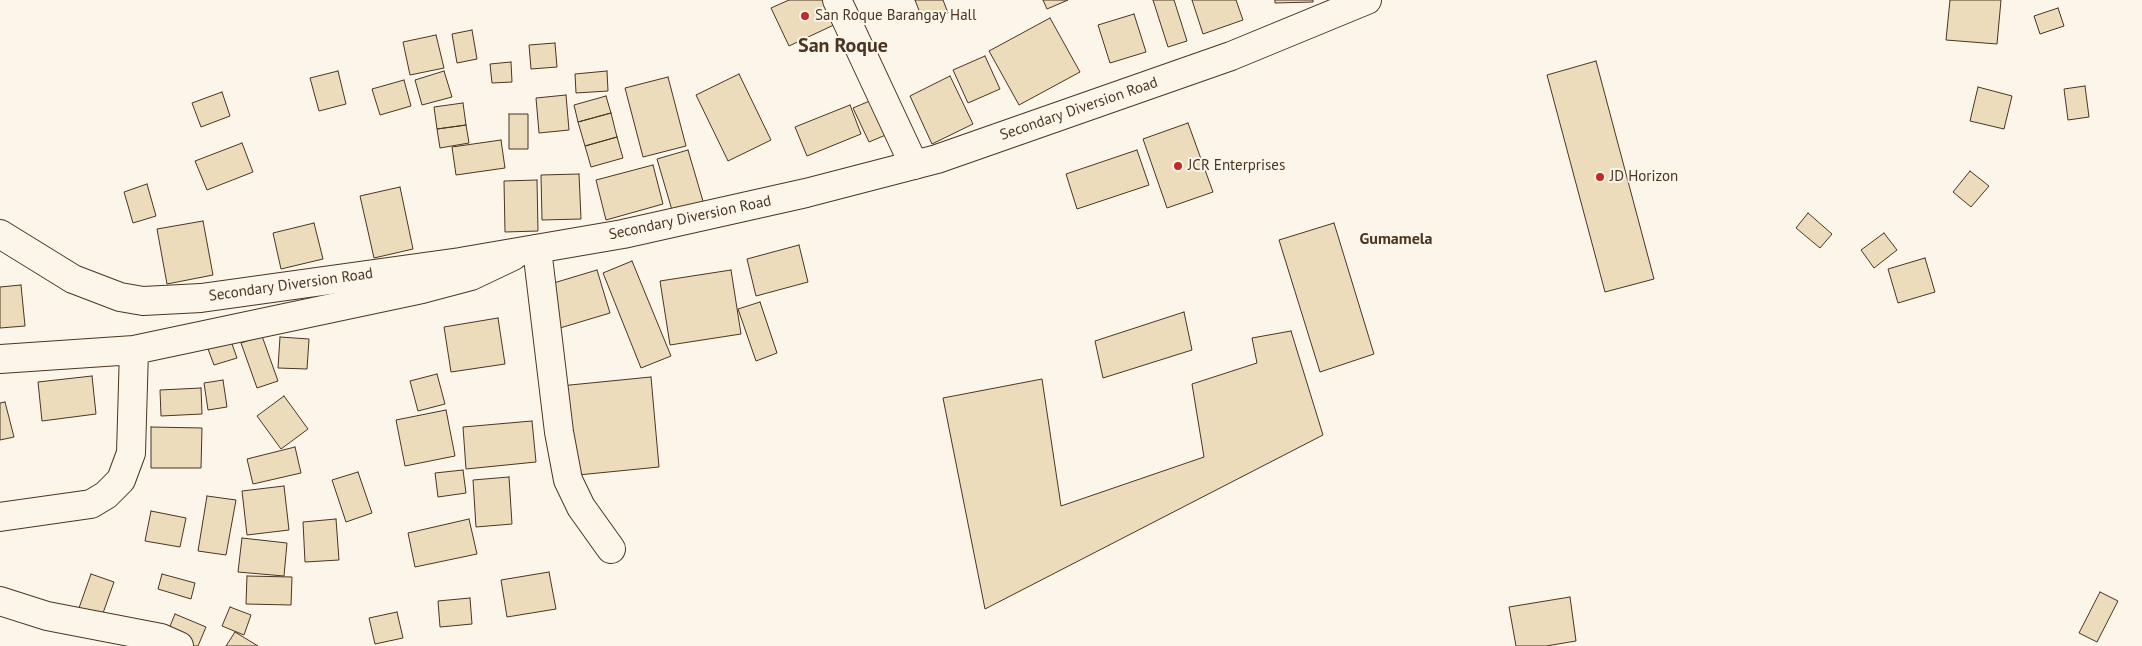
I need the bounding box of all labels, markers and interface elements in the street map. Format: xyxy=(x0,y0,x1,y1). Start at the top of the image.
place label: San Roque Barangay Hall xyxy=(815,7,976,25)
marker: San Roque Barangay Hall xyxy=(799,10,811,22)
district label: San Roque xyxy=(798,34,888,58)
street label: Secondary Diversion Road xyxy=(998,74,1160,144)
place label: JCR Enterprises xyxy=(1188,157,1285,175)
marker: JCR Enterprises xyxy=(1172,160,1184,172)
place label: JD Horizon xyxy=(1610,168,1678,186)
marker: JD Horizon xyxy=(1594,171,1606,183)
street label: Secondary Diversion Road xyxy=(607,192,773,244)
district label: Gumamela xyxy=(1360,229,1432,249)
street label: Secondary Diversion Road xyxy=(208,265,374,305)

